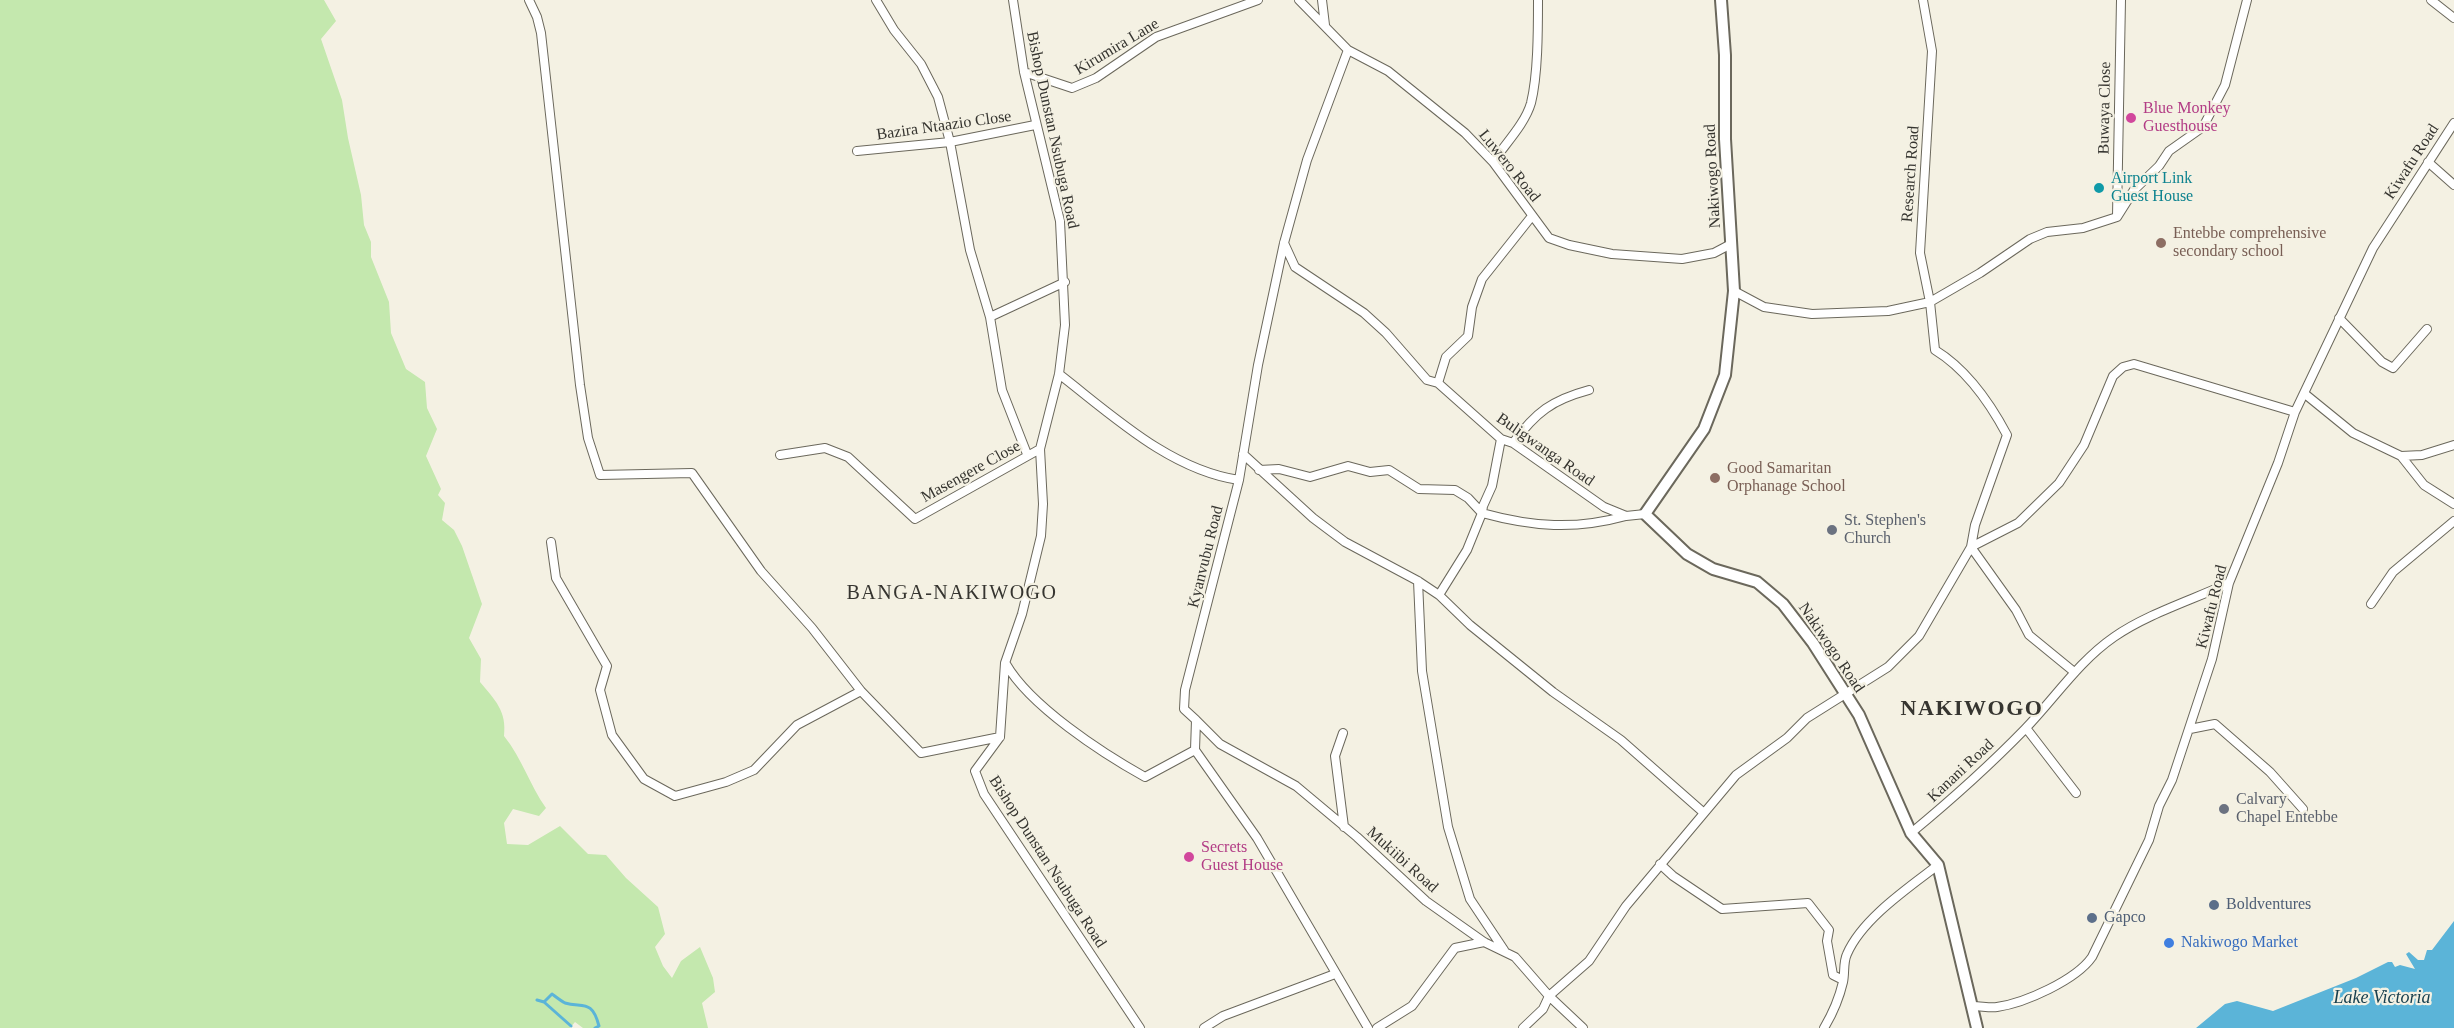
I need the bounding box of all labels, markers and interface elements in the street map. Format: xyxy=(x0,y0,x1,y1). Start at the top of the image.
street label: Kirumira Lane xyxy=(1072,14,1162,80)
street label: Bishop Dunstan Nsubuga Road xyxy=(1022,30,1082,230)
street label: Buwaya Close xyxy=(2095,61,2115,155)
place label: Blue Monkey Guesthouse xyxy=(2143,99,2231,137)
street label: Bazira Ntaazio Close xyxy=(875,107,1013,145)
marker: Blue Monkey Guesthouse xyxy=(2124,111,2138,125)
street label: Kiwafu Road xyxy=(2381,121,2443,203)
street label: Nakiwogo Road xyxy=(1701,123,1725,229)
street label: Research Road xyxy=(1898,125,1924,223)
street label: Luwero Road xyxy=(1474,126,1544,206)
place label: Airport Link Guest House xyxy=(2111,169,2193,207)
marker: Airport Link Guest House xyxy=(2092,181,2106,195)
place label: Entebbe comprehensive secondary school xyxy=(2173,224,2326,262)
marker: Entebbe comprehensive secondary school xyxy=(2154,236,2168,250)
street label: Buligwanga Road xyxy=(1492,409,1598,491)
street label: Masengere Close xyxy=(918,437,1024,507)
place label: Good Samaritan Orphanage School xyxy=(1727,459,1846,497)
marker: Good Samaritan Orphanage School xyxy=(1708,471,1722,485)
street label: Kyanvubu Road xyxy=(1184,504,1228,610)
place label: St. Stephen's Church xyxy=(1844,511,1926,549)
marker: St. Stephen's Church xyxy=(1825,523,1839,537)
street label: Kiwafu Road xyxy=(2192,563,2232,651)
district label: BANGA-NAKIWOGO xyxy=(847,582,1057,606)
street label: Nakiwogo Road xyxy=(1794,599,1868,697)
district label: NAKIWOGO xyxy=(1901,696,2043,722)
street label: Kanani Road xyxy=(1924,735,1998,807)
street label: Bishop Dunstan Nsubuga Road xyxy=(984,772,1110,952)
place label: Calvary Chapel Entebbe xyxy=(2236,790,2338,828)
marker: Calvary Chapel Entebbe xyxy=(2217,802,2231,816)
street label: Mukiibi Road xyxy=(1362,823,1442,897)
place label: Secrets Guest House xyxy=(1201,838,1283,876)
marker: Secrets Guest House xyxy=(1182,850,1196,864)
place label: Boldventures xyxy=(2226,895,2311,915)
marker: Boldventures xyxy=(2207,898,2221,912)
place label: Gapco xyxy=(2104,908,2146,928)
marker: Gapco xyxy=(2085,911,2099,925)
place label: Nakiwogo Market xyxy=(2181,933,2298,953)
marker: Nakiwogo Market xyxy=(2162,936,2176,950)
water label: Lake Victoria xyxy=(2333,987,2431,1009)

